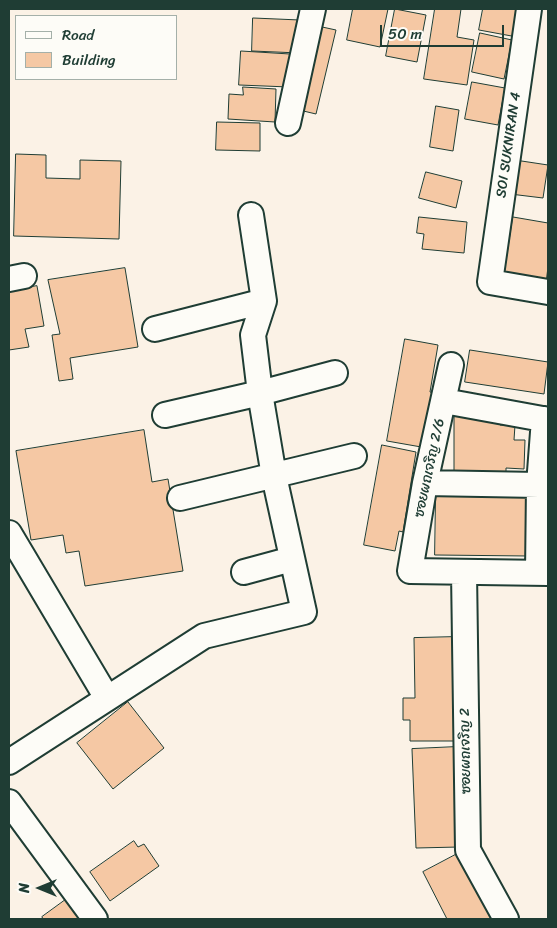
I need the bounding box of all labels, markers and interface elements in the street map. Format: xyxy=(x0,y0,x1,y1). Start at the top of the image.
legend xyxy=(15,15,178,80)
scale bar xyxy=(382,15,506,47)
text: 50 m xyxy=(388,21,422,47)
text: Road xyxy=(62,22,94,48)
text: Building xyxy=(62,47,116,73)
street label: SOI SUKNIRAN 4 xyxy=(493,91,525,199)
street label: ซอยผถเจริญ 2/6 xyxy=(411,417,449,519)
street label: ซอยผถเจริญ 2 xyxy=(457,708,475,794)
north arrow xyxy=(15,863,65,913)
text: N xyxy=(12,883,37,893)

